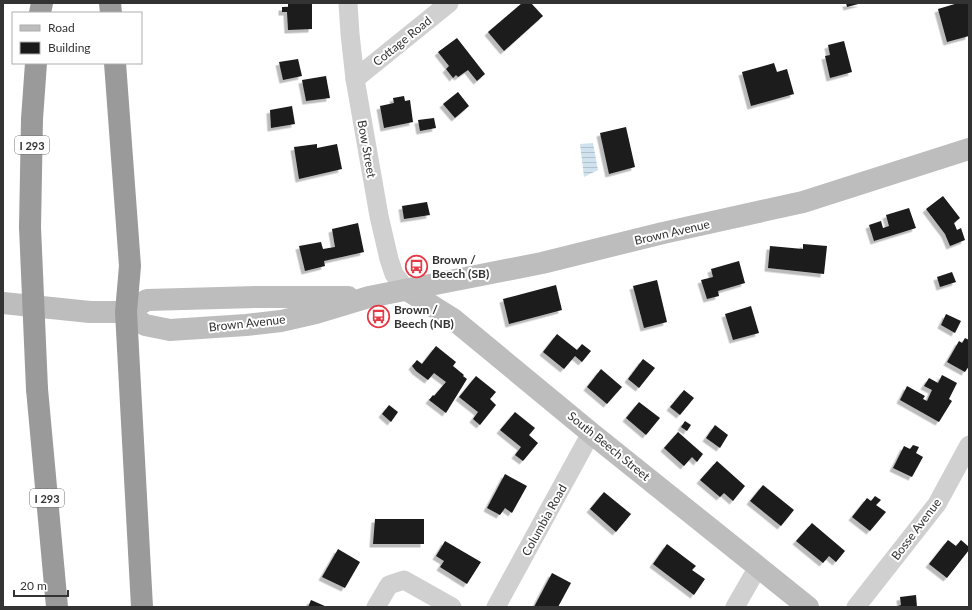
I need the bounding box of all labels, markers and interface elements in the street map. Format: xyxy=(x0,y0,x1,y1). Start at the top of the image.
legend xyxy=(12,12,142,64)
street label: Cottage Road xyxy=(370,13,434,69)
text: Road xyxy=(48,20,75,35)
text: Building xyxy=(48,40,91,55)
street label: Bow Street xyxy=(355,119,380,180)
road number: I 293 xyxy=(15,136,49,154)
street label: Brown Avenue xyxy=(633,216,711,248)
place label: Brown / Beech (SB) xyxy=(432,252,489,281)
bus stop icon: Brown / Beech (SB) xyxy=(404,253,430,279)
place label: Brown / Beech (NB) xyxy=(394,302,454,331)
bus stop icon: Brown / Beech (NB) xyxy=(365,303,391,329)
street label: Brown Avenue xyxy=(208,312,286,334)
street label: South Beech Street xyxy=(565,408,654,484)
street label: Columbia Road xyxy=(518,482,570,558)
road number: I 293 xyxy=(30,489,64,507)
street label: Bosse Avenue xyxy=(888,495,944,563)
scale bar xyxy=(14,572,68,598)
text: 20 m xyxy=(20,578,47,593)

